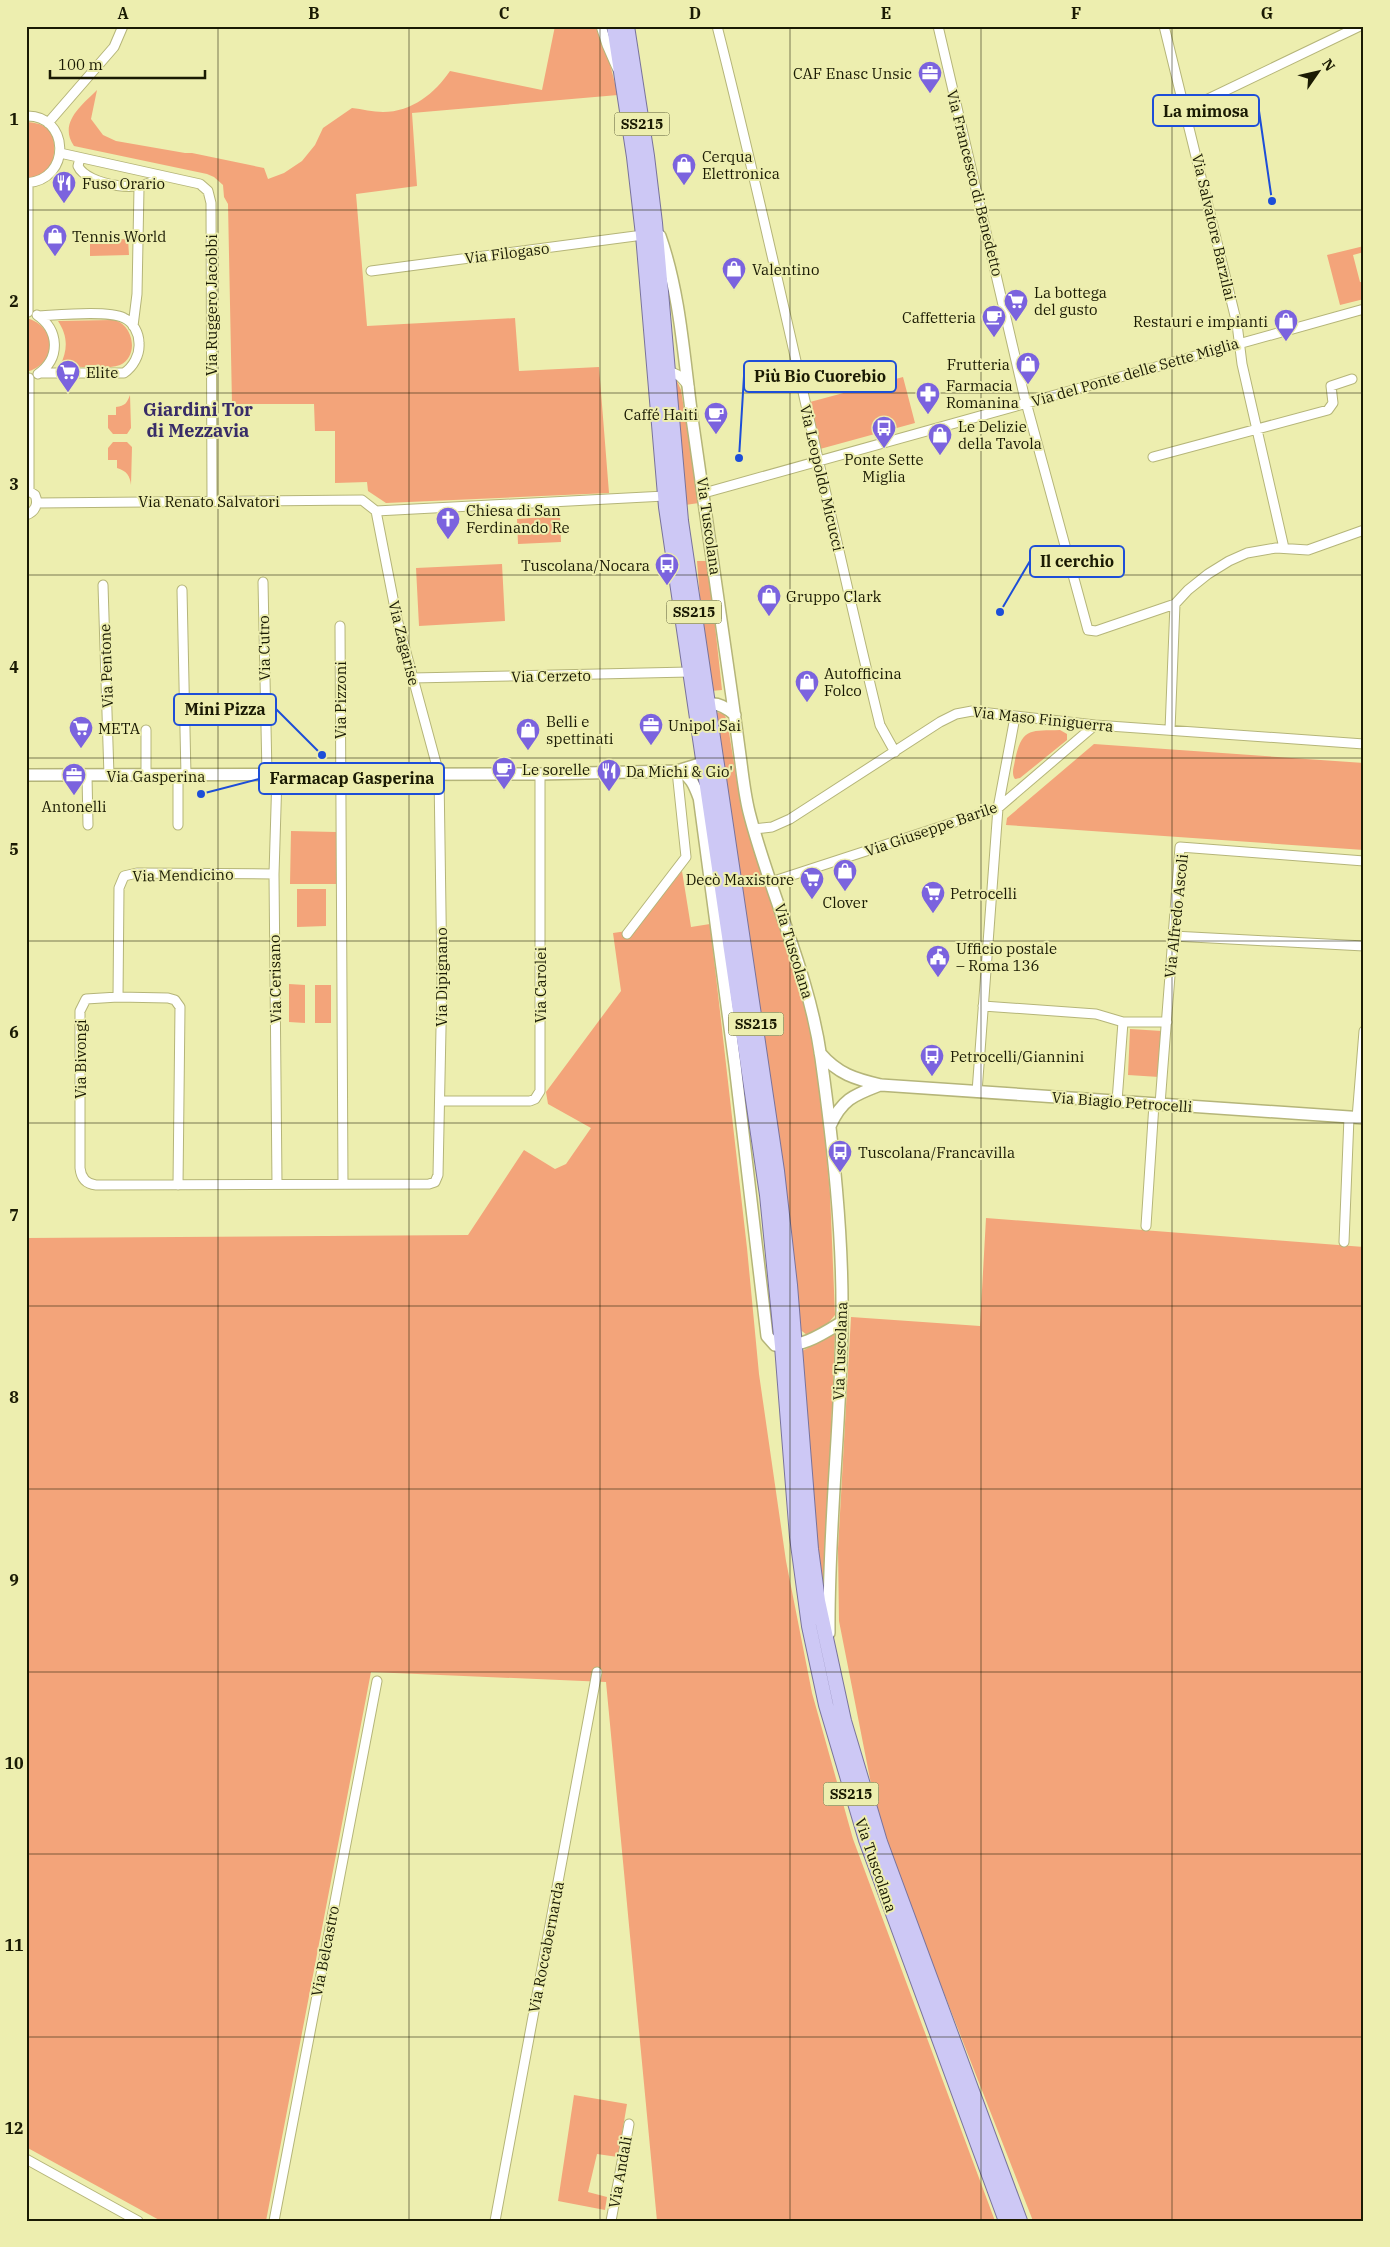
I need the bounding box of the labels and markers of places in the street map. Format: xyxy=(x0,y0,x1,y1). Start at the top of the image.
office icon: CAF Enasc Unsic xyxy=(917,60,943,94)
place label: CAF Enasc Unsic xyxy=(793,64,912,83)
callout: La mimosa xyxy=(1153,95,1259,126)
place label: Cerqua Elettronica xyxy=(702,147,780,183)
shop icon: Cerqua Elettronica xyxy=(671,152,697,186)
restaurant icon: Fuso Orario xyxy=(51,170,77,204)
place label: Fuso Orario xyxy=(82,174,165,193)
shop icon: Tennis World xyxy=(42,223,68,257)
place label: Tennis World xyxy=(72,227,166,246)
shop icon: Valentino xyxy=(721,256,747,290)
place label: Valentino xyxy=(752,260,819,279)
place label: La bottega del gusto xyxy=(1034,283,1107,319)
supermarket icon: La bottega del gusto xyxy=(1003,288,1029,322)
cafe icon: Caffetteria xyxy=(981,304,1007,338)
place label: Caffetteria xyxy=(902,308,976,327)
shop icon: Restauri e impianti xyxy=(1273,308,1299,342)
place label: Restauri e impianti xyxy=(1133,312,1268,331)
shop icon: Frutteria xyxy=(1015,351,1041,385)
place label: Frutteria xyxy=(947,355,1010,374)
supermarket icon: Elite xyxy=(55,359,81,393)
callout: Più Bio Cuorebio xyxy=(744,361,896,392)
place label: Elite xyxy=(86,363,118,382)
place label: Farmacia Romanina xyxy=(946,376,1019,412)
pharmacy icon: Farmacia Romanina xyxy=(915,381,941,415)
cafe icon: Caffé Haiti xyxy=(703,401,729,435)
place label: Caffé Haiti xyxy=(624,405,698,424)
bus stop icon: Ponte Sette Miglia xyxy=(871,415,897,449)
place label: Le Delizie della Tavola xyxy=(958,417,1042,453)
shop icon: Le Delizie della Tavola xyxy=(927,422,953,456)
place label: Ponte Sette Miglia xyxy=(844,450,924,486)
place label: Chiesa di San Ferdinando Re xyxy=(466,501,570,537)
church icon: Chiesa di San Ferdinando Re xyxy=(435,506,461,540)
callout: Il cerchio xyxy=(1030,546,1124,577)
bus stop icon: Tuscolana/Nocara xyxy=(654,552,680,586)
place label: Tuscolana/Nocara xyxy=(521,556,650,575)
shop icon: Gruppo Clark xyxy=(756,583,782,617)
place label: Gruppo Clark xyxy=(786,587,882,606)
place label: Autofficina Folco xyxy=(824,664,902,700)
shop icon: Autofficina Folco xyxy=(794,669,820,703)
callout: Mini Pizza xyxy=(174,694,276,725)
place label: Belli e spettinati xyxy=(546,712,614,748)
office icon: Unipol Sai xyxy=(638,712,664,746)
supermarket icon: META xyxy=(68,715,94,749)
place label: Unipol Sai xyxy=(668,716,741,735)
shop icon: Belli e spettinati xyxy=(515,717,541,751)
place label: META xyxy=(98,719,141,738)
cafe icon: Le sorelle xyxy=(491,756,517,790)
restaurant icon: Da Michi & Gio' xyxy=(596,758,622,792)
place label: Le sorelle xyxy=(522,760,590,779)
office icon: Antonelli xyxy=(61,762,87,796)
place label: Da Michi & Gio' xyxy=(626,762,733,781)
callout: Farmacap Gasperina xyxy=(259,763,444,794)
place label: Antonelli xyxy=(42,797,107,816)
shop icon: Clover xyxy=(832,858,858,892)
supermarket icon: Decò Maxistore xyxy=(799,866,825,900)
place label: Decò Maxistore xyxy=(686,870,794,889)
supermarket icon: Petrocelli xyxy=(920,880,946,914)
place label: Petrocelli xyxy=(950,884,1017,903)
place label: Clover xyxy=(822,893,868,912)
place label: Ufficio postale – Roma 136 xyxy=(956,939,1057,975)
public building icon: Ufficio postale – Roma 136 xyxy=(925,944,951,978)
bus stop icon: Petrocelli/Giannini xyxy=(919,1043,945,1077)
place label: Petrocelli/Giannini xyxy=(950,1047,1085,1066)
bus stop icon: Tuscolana/Francavilla xyxy=(827,1139,853,1173)
place label: Tuscolana/Francavilla xyxy=(858,1143,1015,1162)

